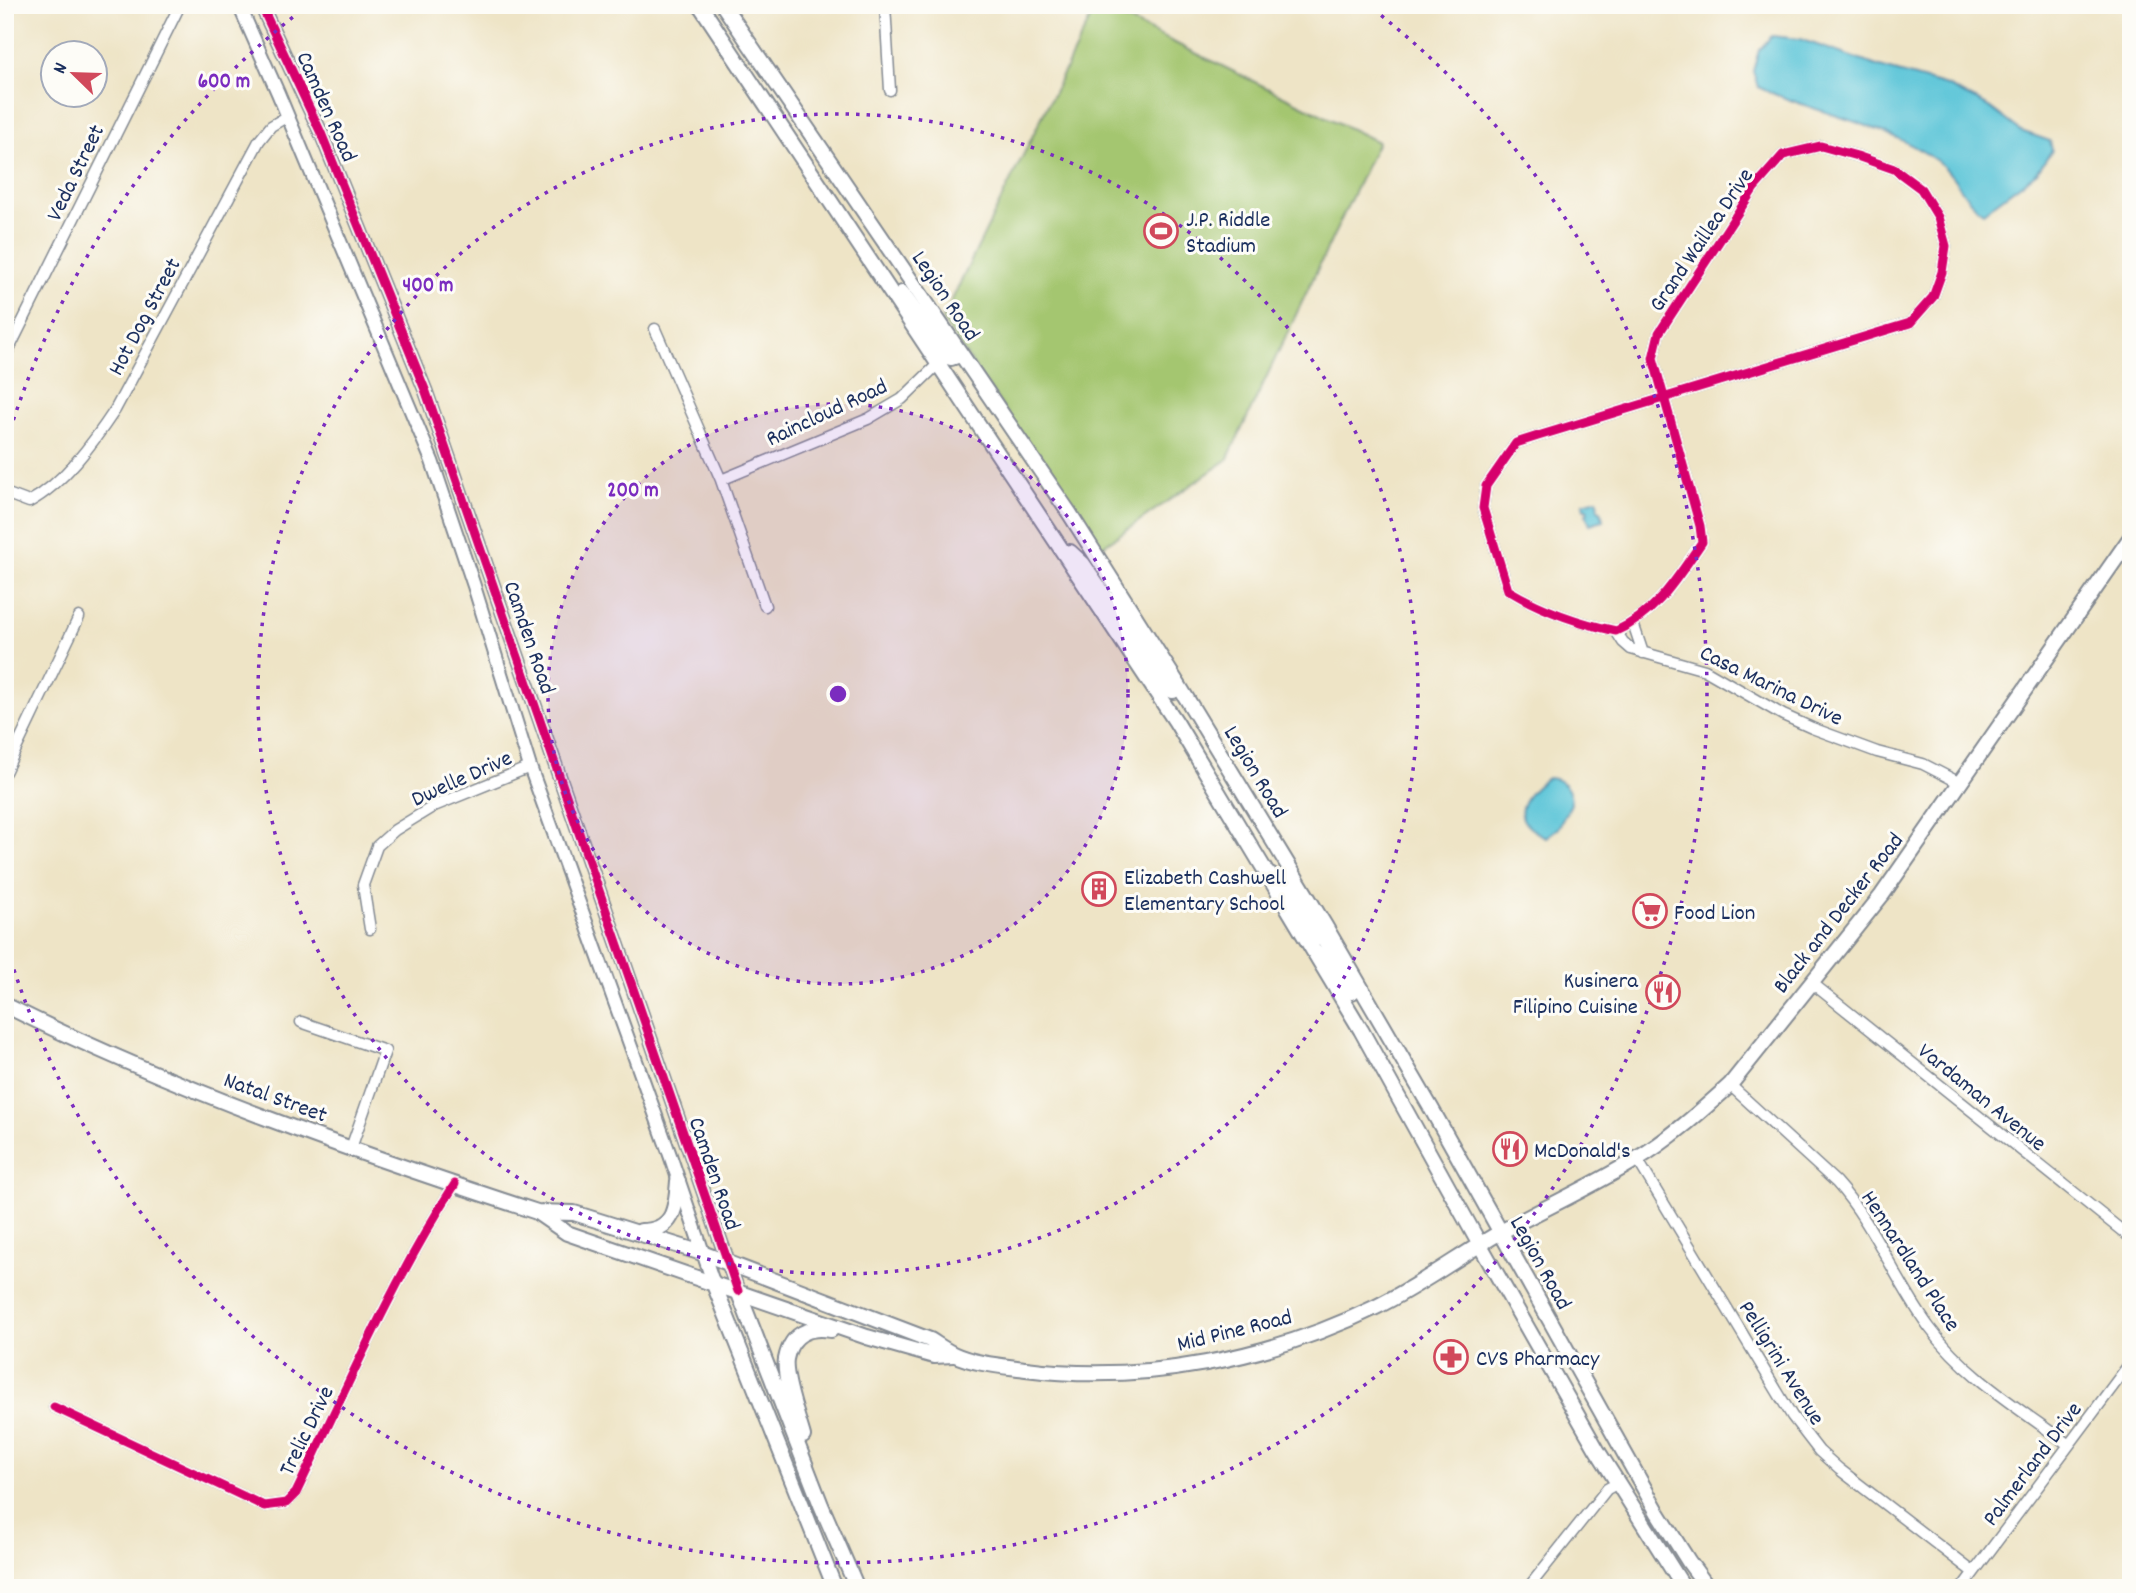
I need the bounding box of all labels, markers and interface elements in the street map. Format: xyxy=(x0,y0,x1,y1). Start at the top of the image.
north arrow xyxy=(38,38,108,108)
street label: Camden Road xyxy=(286,47,364,168)
text: N xyxy=(47,59,76,78)
text: 600 m xyxy=(198,68,250,98)
street label: Veda Street xyxy=(40,120,115,227)
street label: Grand Waillea Drive xyxy=(1642,162,1763,320)
place label: J.P. Riddle Stadium xyxy=(1186,205,1270,264)
sports icon: J.P. Riddle Stadium xyxy=(1142,212,1180,250)
street label: Legion Road xyxy=(902,245,987,349)
street label: Hot Dog Street xyxy=(101,253,191,382)
text: 400 m xyxy=(403,272,453,302)
street label: Raincloud Road xyxy=(761,372,894,457)
text: 200 m xyxy=(607,477,659,507)
street label: Camden Road xyxy=(493,577,562,699)
street label: Casa Marina Drive xyxy=(1693,638,1848,736)
centre of rings xyxy=(826,682,850,706)
street label: Legion Road xyxy=(1213,720,1295,825)
street label: Dwelle Drive xyxy=(407,743,518,817)
street label: Black and Decker Road xyxy=(1766,827,1913,1002)
place label: Elizabeth Cashwell Elementary School xyxy=(1124,863,1287,922)
building icon: Elizabeth Cashwell Elementary School xyxy=(1080,870,1118,908)
supermarket icon: Food Lion xyxy=(1631,892,1669,930)
place label: Food Lion xyxy=(1674,898,1755,931)
place label: Kusinera Filipino Cuisine xyxy=(1513,966,1639,1025)
restaurant icon: Kusinera Filipino Cuisine xyxy=(1644,973,1682,1011)
street label: Vardaman Avenue xyxy=(1909,1036,2052,1161)
street label: Natal Street xyxy=(218,1065,331,1133)
street label: Camden Road xyxy=(678,1113,747,1235)
restaurant icon: McDonald's xyxy=(1491,1130,1529,1168)
place label: McDonald's xyxy=(1534,1136,1631,1169)
street label: Hennardland Place xyxy=(1851,1185,1967,1339)
street label: Legion Road xyxy=(1500,1211,1578,1317)
street label: Pelligrini Avenue xyxy=(1729,1295,1832,1433)
street label: Mid Pine Road xyxy=(1174,1302,1296,1363)
pharmacy icon: CVS Pharmacy xyxy=(1432,1338,1470,1376)
place label: CVS Pharmacy xyxy=(1476,1344,1600,1377)
street label: Trelic Drive xyxy=(272,1381,344,1482)
street label: Palmerland Drive xyxy=(1976,1396,2092,1534)

